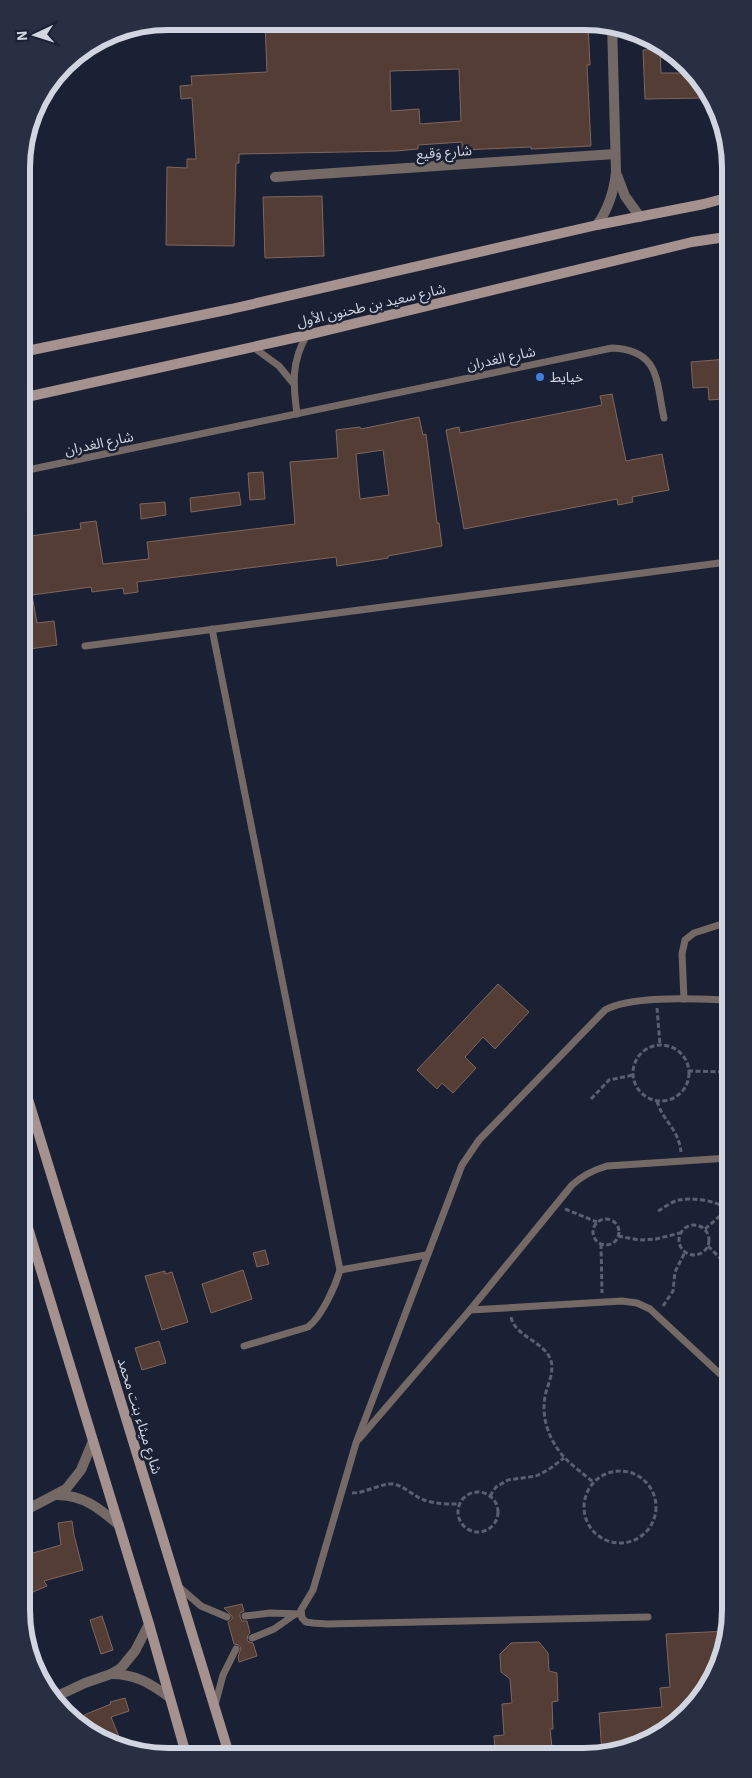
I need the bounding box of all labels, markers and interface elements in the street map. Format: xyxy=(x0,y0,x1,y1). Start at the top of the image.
north arrow xyxy=(10,10,60,60)
text: N xyxy=(13,30,31,42)
street label: شارع وَقيع xyxy=(416,141,473,165)
street label: شارع سعيد بن طحنون الأول xyxy=(295,279,448,333)
street label: شارع الغدران xyxy=(465,342,538,376)
place label: خيايط xyxy=(550,368,583,386)
marker: خيايط xyxy=(534,371,546,383)
street label: شارع الغدران xyxy=(63,427,136,461)
street label: شارع ميثاء بنت محمد xyxy=(112,1356,166,1477)

